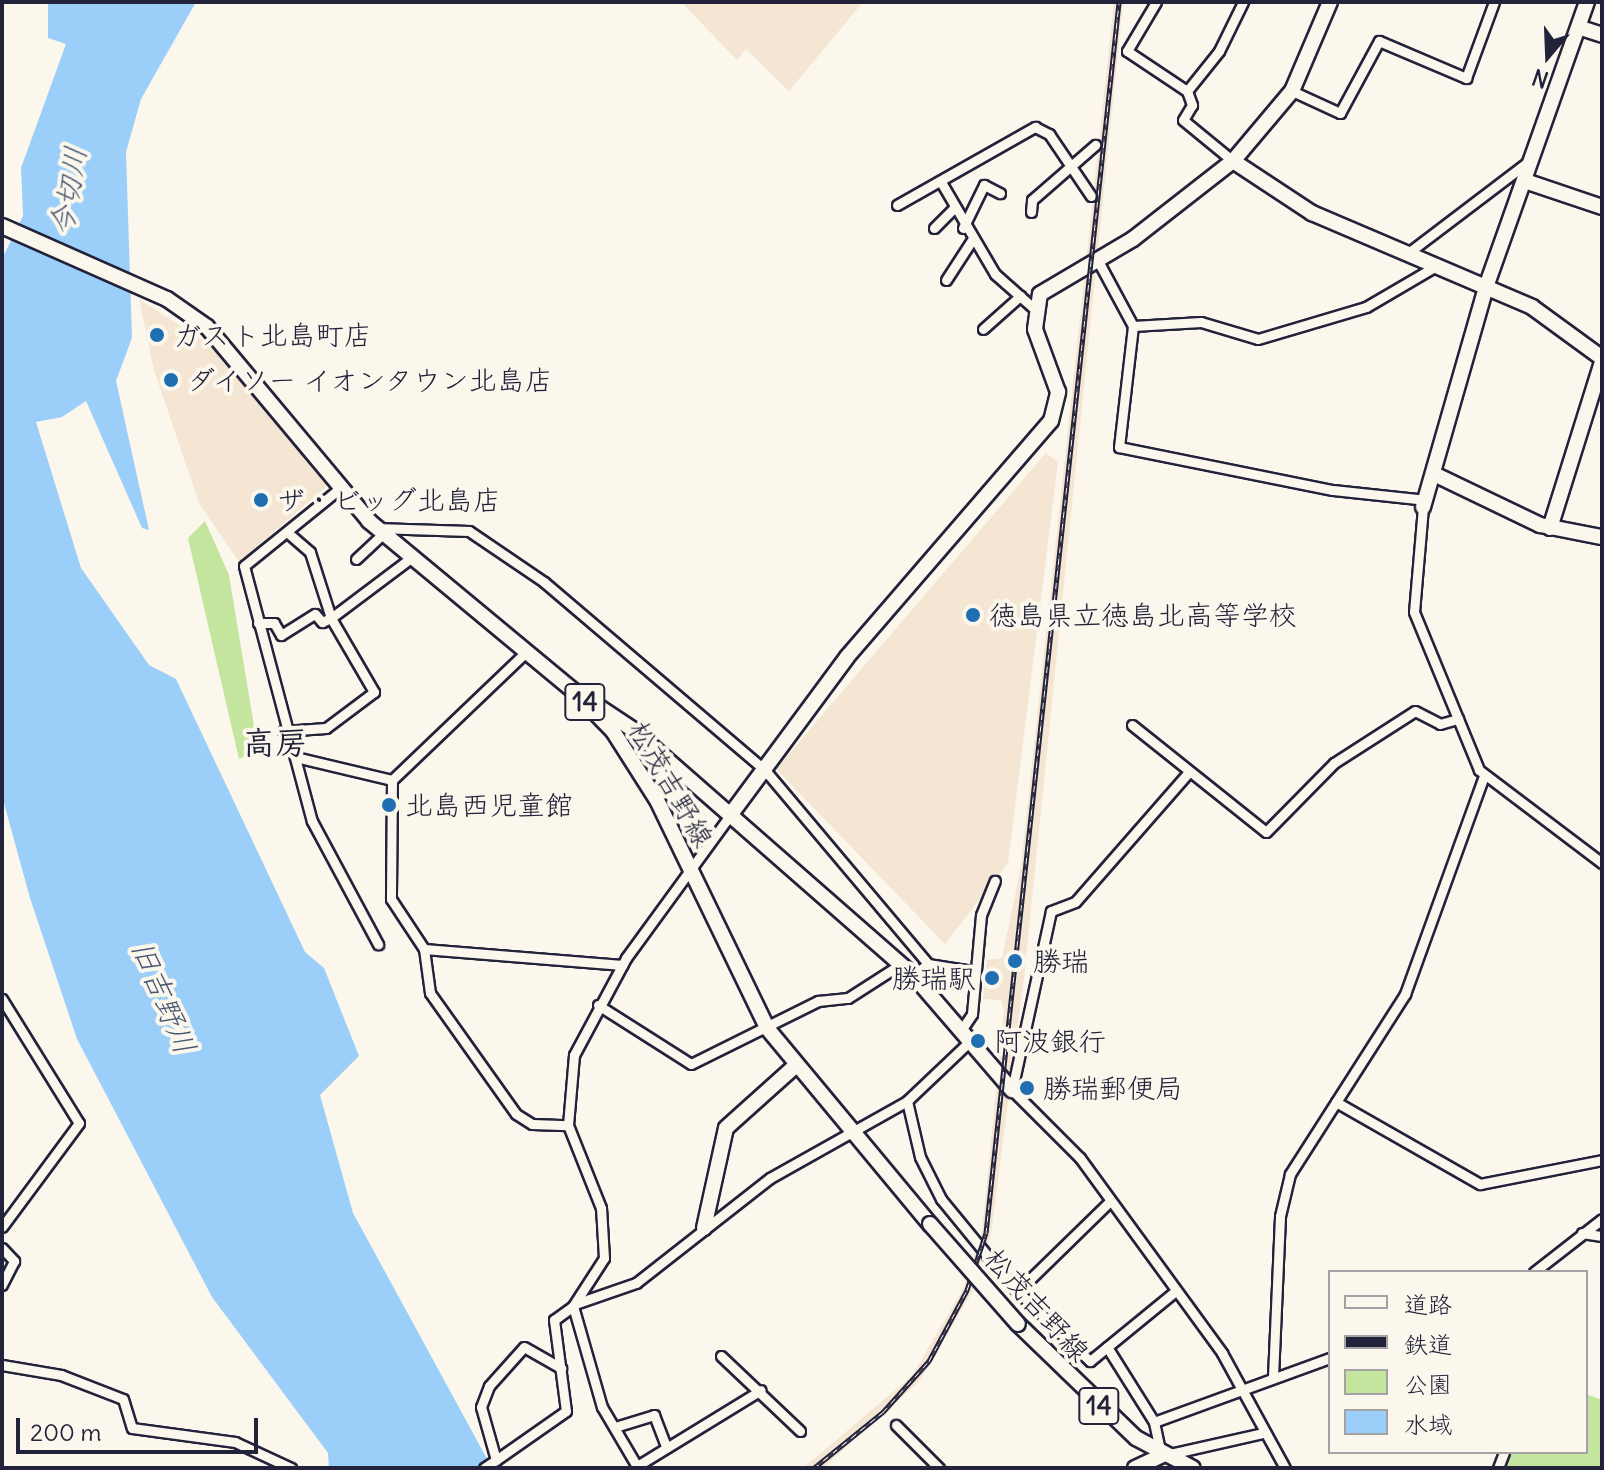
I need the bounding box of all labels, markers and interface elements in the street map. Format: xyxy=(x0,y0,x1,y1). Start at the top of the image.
north arrow xyxy=(1508,16,1588,96)
text: N xyxy=(1528,63,1552,94)
water label: 今切川 xyxy=(42,144,94,238)
place label: ガスト北島町店 xyxy=(173,318,369,352)
marker: ガスト北島町店 xyxy=(148,326,166,344)
place label: ダイソー イオンタウン北島店 xyxy=(187,363,558,397)
marker: ダイソー イオンタウン北島店 xyxy=(162,371,180,389)
place label: ザ・ビッグ北島店 xyxy=(277,483,501,517)
marker: ザ・ビッグ北島店 xyxy=(252,491,270,509)
place label: 徳島県立徳島北高等学校 xyxy=(989,598,1297,632)
marker: 徳島県立徳島北高等学校 xyxy=(964,606,982,624)
road number: 14 xyxy=(563,680,607,724)
street label: 松茂吉野線 xyxy=(621,715,721,853)
district label: 高房 xyxy=(243,724,307,762)
place label: 北島西児童館 xyxy=(405,788,573,822)
marker: 北島西児童館 xyxy=(380,796,398,814)
water label: 旧吉野川 xyxy=(124,935,204,1059)
place label: 勝瑞 xyxy=(1033,944,1089,978)
marker: 勝瑞 xyxy=(1004,950,1026,972)
place label: 勝瑞駅 xyxy=(892,961,976,995)
marker: 勝瑞駅 xyxy=(983,969,1001,987)
place label: 阿波銀行 xyxy=(994,1024,1106,1058)
marker: 阿波銀行 xyxy=(969,1032,987,1050)
place label: 勝瑞郵便局 xyxy=(1043,1071,1183,1105)
marker: 勝瑞郵便局 xyxy=(1018,1079,1036,1097)
street label: 松茂吉野線 xyxy=(978,1242,1096,1368)
legend xyxy=(1328,1270,1588,1454)
text: 道路 xyxy=(1404,1289,1452,1319)
text: 鉄道 xyxy=(1404,1329,1452,1359)
text: 公園 xyxy=(1404,1369,1452,1399)
road number: 14 xyxy=(1077,1384,1121,1428)
scale bar xyxy=(20,1402,262,1452)
text: 水域 xyxy=(1404,1409,1452,1439)
text: 200 m xyxy=(30,1417,102,1447)

